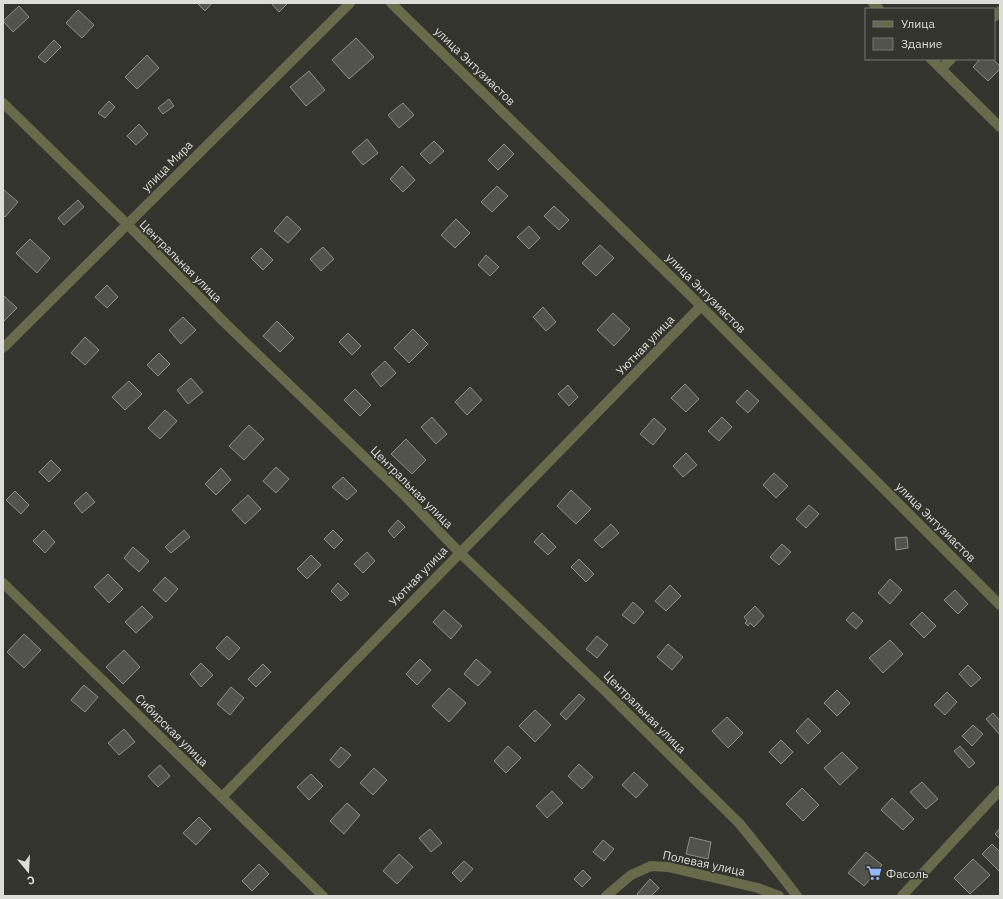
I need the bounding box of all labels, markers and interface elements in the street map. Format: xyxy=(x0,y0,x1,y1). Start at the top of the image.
legend xyxy=(865,8,995,60)
text: Улица xyxy=(901,16,935,31)
street label: улица Энтузиастов xyxy=(431,23,519,109)
text: Здание xyxy=(901,36,943,51)
street label: улица Мира xyxy=(138,137,196,195)
street label: Центральная улица xyxy=(137,217,226,306)
street label: улица Энтузиастов xyxy=(663,250,749,336)
street label: Уютная улица xyxy=(613,311,678,378)
street label: Центральная улица xyxy=(368,443,457,532)
street label: улица Энтузиастов xyxy=(893,479,979,565)
street label: Уютная улица xyxy=(386,542,451,609)
street label: Центральная улица xyxy=(601,668,690,757)
street label: Сибирская улица xyxy=(133,691,212,770)
street label: Полевая улица xyxy=(661,847,747,879)
north arrow xyxy=(8,851,48,891)
supermarket icon: Фасоль xyxy=(865,864,883,882)
place label: Фасоль xyxy=(886,866,928,881)
text: С xyxy=(26,873,37,888)

